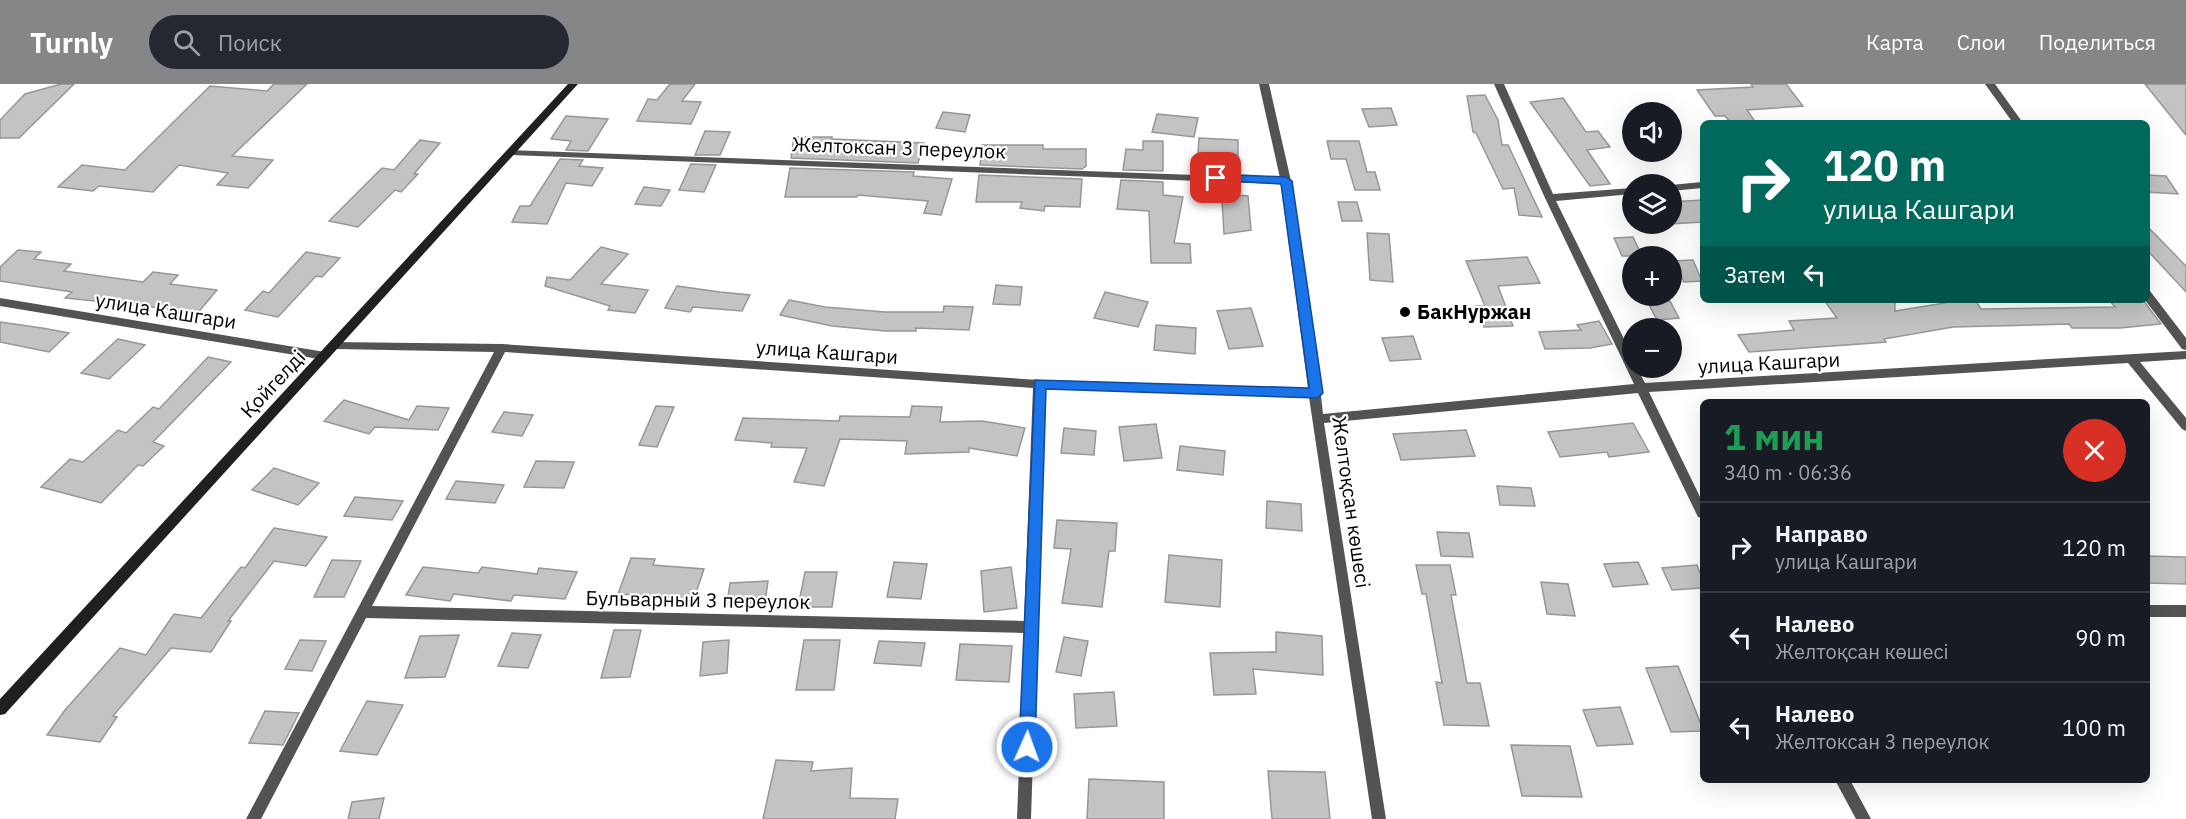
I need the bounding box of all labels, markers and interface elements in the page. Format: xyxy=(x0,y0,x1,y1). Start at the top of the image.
search box xyxy=(149,15,569,69)
text: Turnly xyxy=(30,24,113,61)
icon: search xyxy=(170,26,203,59)
text: Поиск xyxy=(218,28,282,57)
text: Карта xyxy=(1866,28,1924,56)
text: Слои xyxy=(1957,28,2006,56)
text: Поделиться xyxy=(2039,28,2156,56)
map controls xyxy=(1622,102,1682,378)
button: sound xyxy=(1622,102,1682,162)
street label: Желтоксан 3 переулок xyxy=(791,130,1007,165)
text: 120 m xyxy=(1823,138,1946,193)
icon: right xyxy=(1724,144,1802,222)
pin xyxy=(1190,152,1241,203)
icon: arrive xyxy=(1199,161,1232,194)
button: layers xyxy=(1622,174,1682,234)
text: улица Кашгари xyxy=(1823,191,2015,226)
button: + xyxy=(1622,246,1682,306)
icon: left xyxy=(1798,258,1831,291)
text: Затем xyxy=(1724,260,1786,289)
street label: улица Кашгари xyxy=(94,286,238,335)
place label: БакНуржан xyxy=(1417,298,1531,325)
marker: БакНуржан xyxy=(1398,305,1412,319)
button: − xyxy=(1622,318,1682,378)
street label: улица Кашгари xyxy=(755,333,899,370)
street label: Қойгелді xyxy=(234,344,311,423)
street label: улица Кашгари xyxy=(1697,345,1841,380)
text: 1 мин xyxy=(1724,413,1824,460)
street label: Желтоқсан көшесі xyxy=(1326,414,1377,590)
button: close xyxy=(2063,419,2126,482)
text: 340 m · 06:36 xyxy=(1724,459,1852,486)
text: Направо xyxy=(1775,519,1868,548)
icon: right xyxy=(1724,531,1757,564)
text: 120 m xyxy=(2062,533,2126,562)
text: улица Кашгари xyxy=(1775,548,1917,575)
street label: Бульварный 3 переулок xyxy=(585,584,811,615)
text: Налево xyxy=(1775,609,1854,638)
icon: left xyxy=(1724,621,1757,654)
text: 90 m xyxy=(2075,623,2126,652)
text: Желтоқсан көшесі xyxy=(1775,638,1949,665)
text: Налево xyxy=(1775,699,1854,728)
icon: left xyxy=(1724,711,1757,744)
text: 100 m xyxy=(2062,713,2126,742)
position arrow xyxy=(995,715,1059,779)
text: Желтоксан 3 переулок xyxy=(1775,728,1989,755)

